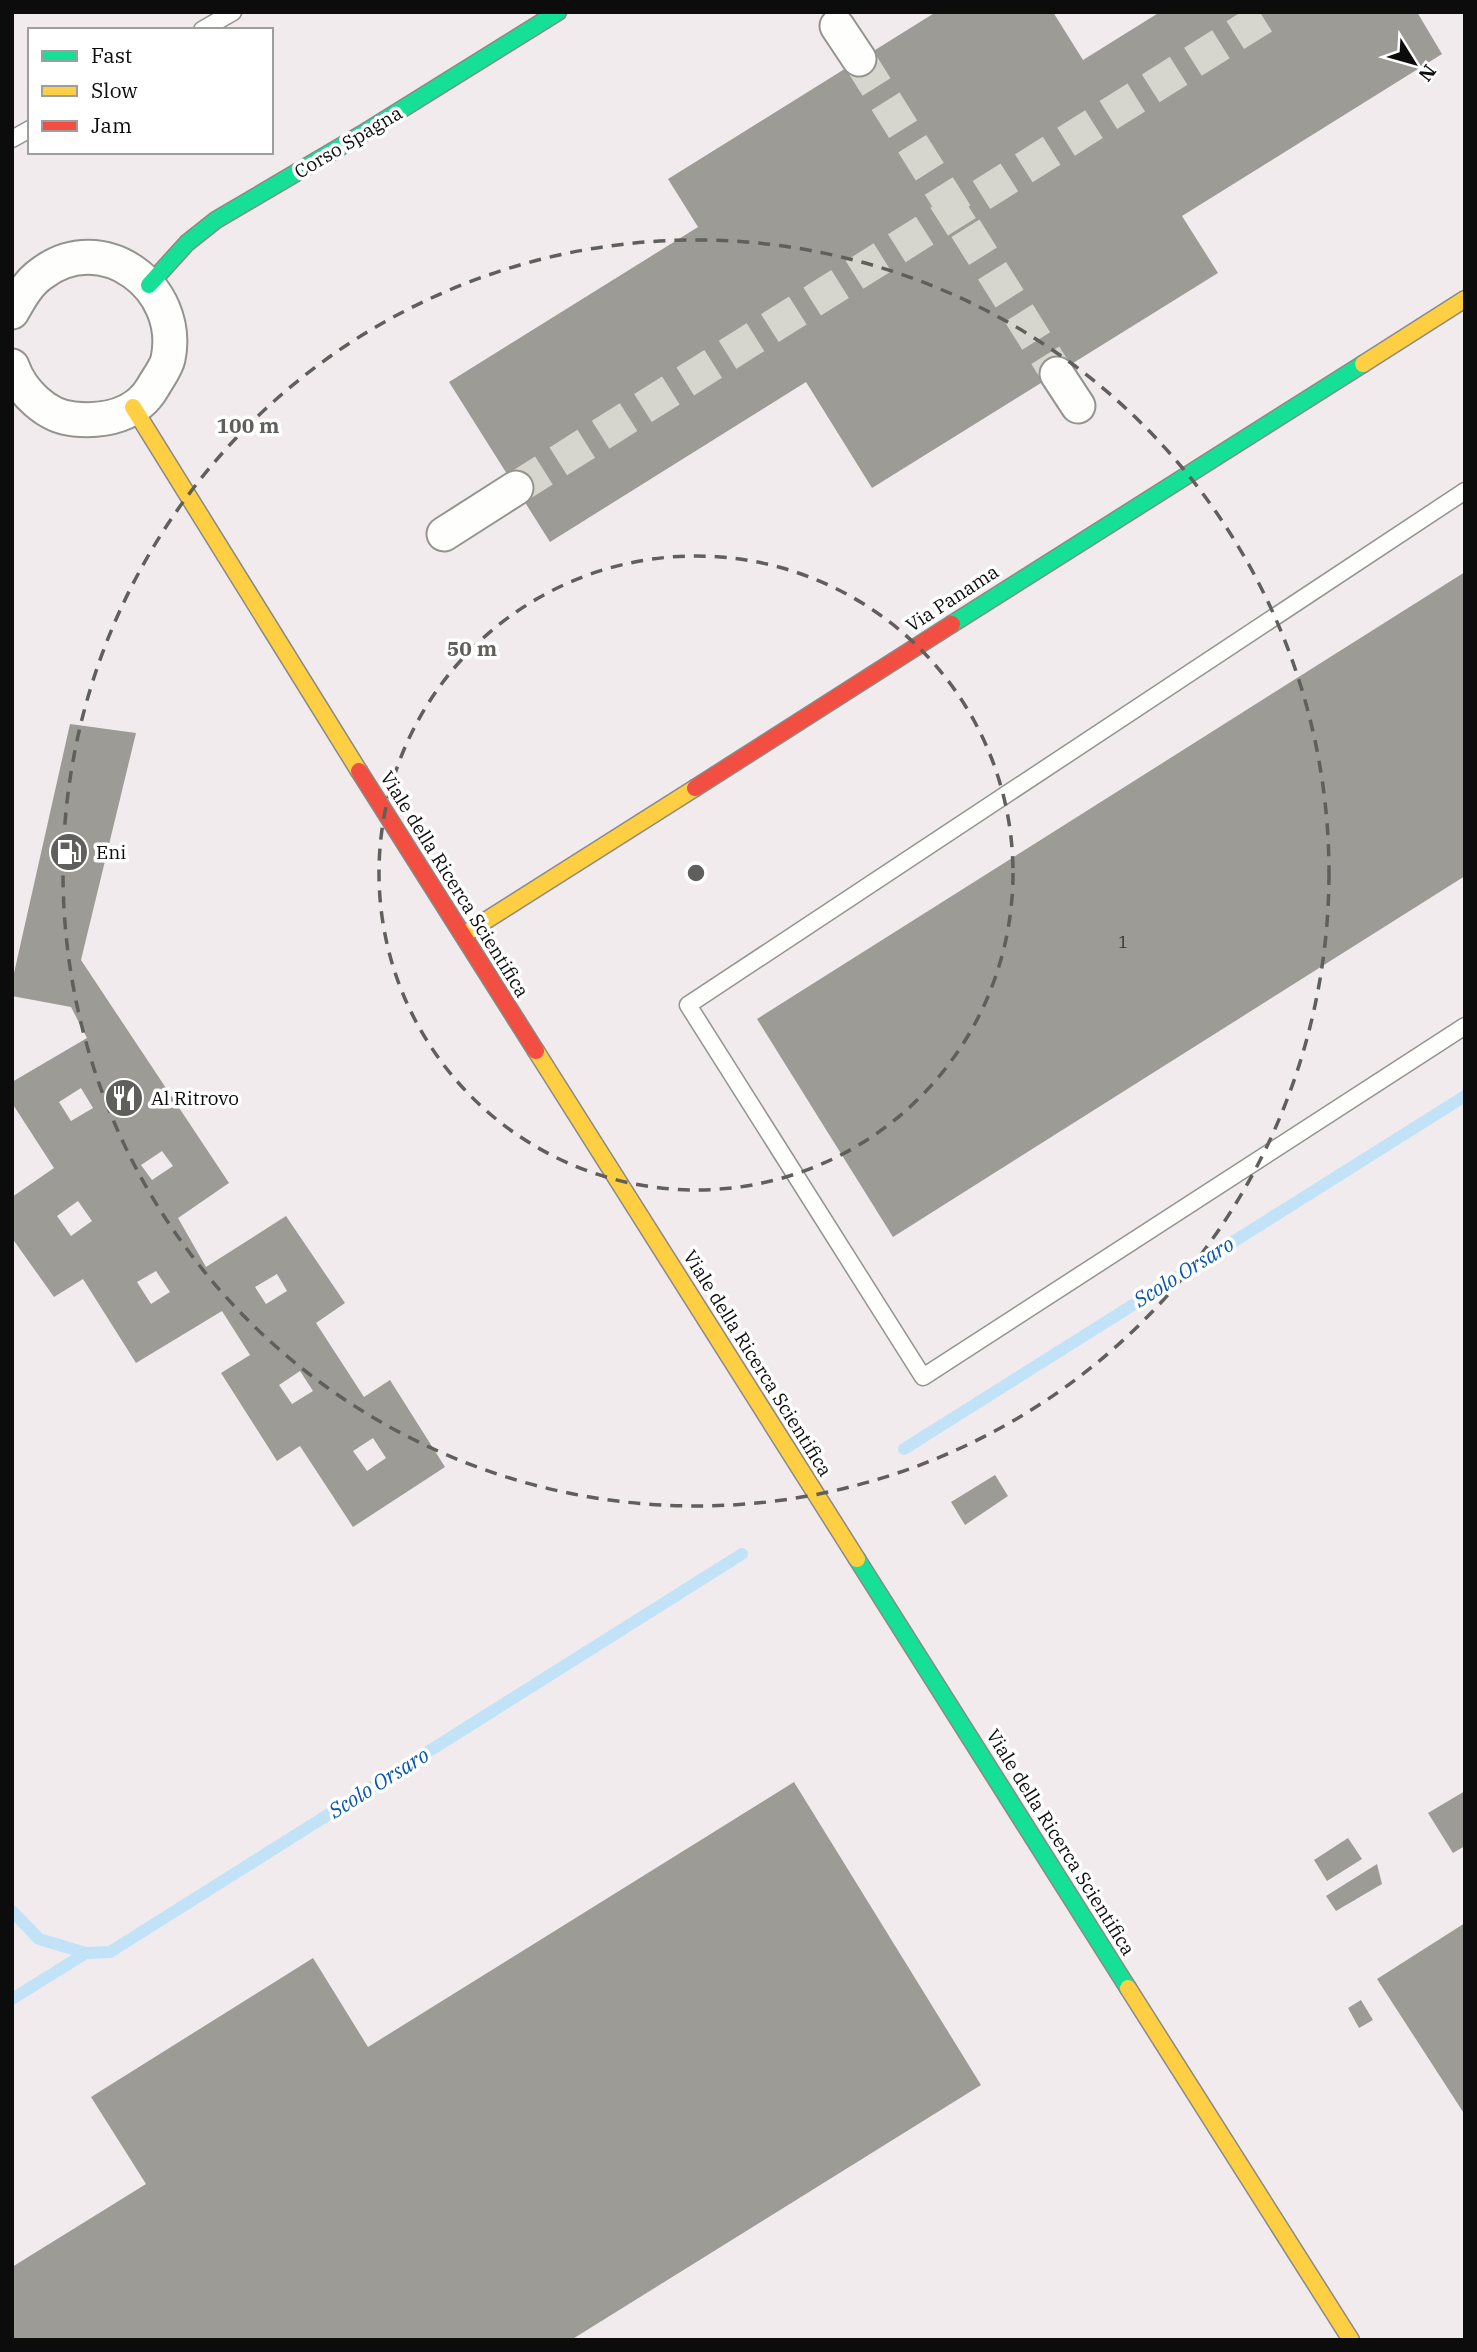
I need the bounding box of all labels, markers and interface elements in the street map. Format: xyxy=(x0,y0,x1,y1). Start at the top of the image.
legend xyxy=(28,28,273,154)
north arrow xyxy=(1379,28,1449,98)
text: Fast xyxy=(91,41,132,69)
text: N xyxy=(1413,60,1442,86)
text: Slow xyxy=(91,76,138,104)
street label: Corso Spagna xyxy=(290,100,406,184)
text: Jam xyxy=(91,111,132,139)
text: 100 m xyxy=(216,411,280,439)
street label: Via Panama xyxy=(901,559,1003,637)
text: 50 m xyxy=(447,634,497,662)
street label: Viale della Ricerca Scientifica xyxy=(375,766,535,1002)
fuel station icon: Eni xyxy=(48,831,90,873)
place label: Eni xyxy=(96,840,126,864)
centre of rings xyxy=(684,861,708,885)
house number: 1 xyxy=(1118,932,1128,952)
restaurant icon: Al Ritrovo xyxy=(103,1077,145,1119)
place label: Al Ritrovo xyxy=(151,1086,239,1110)
water label: Scolo Orsaro xyxy=(1127,1229,1239,1314)
street label: Viale della Ricerca Scientifica xyxy=(678,1245,838,1481)
street label: Viale della Ricerca Scientifica xyxy=(981,1724,1141,1960)
water label: Scolo Orsaro xyxy=(322,1740,434,1825)

